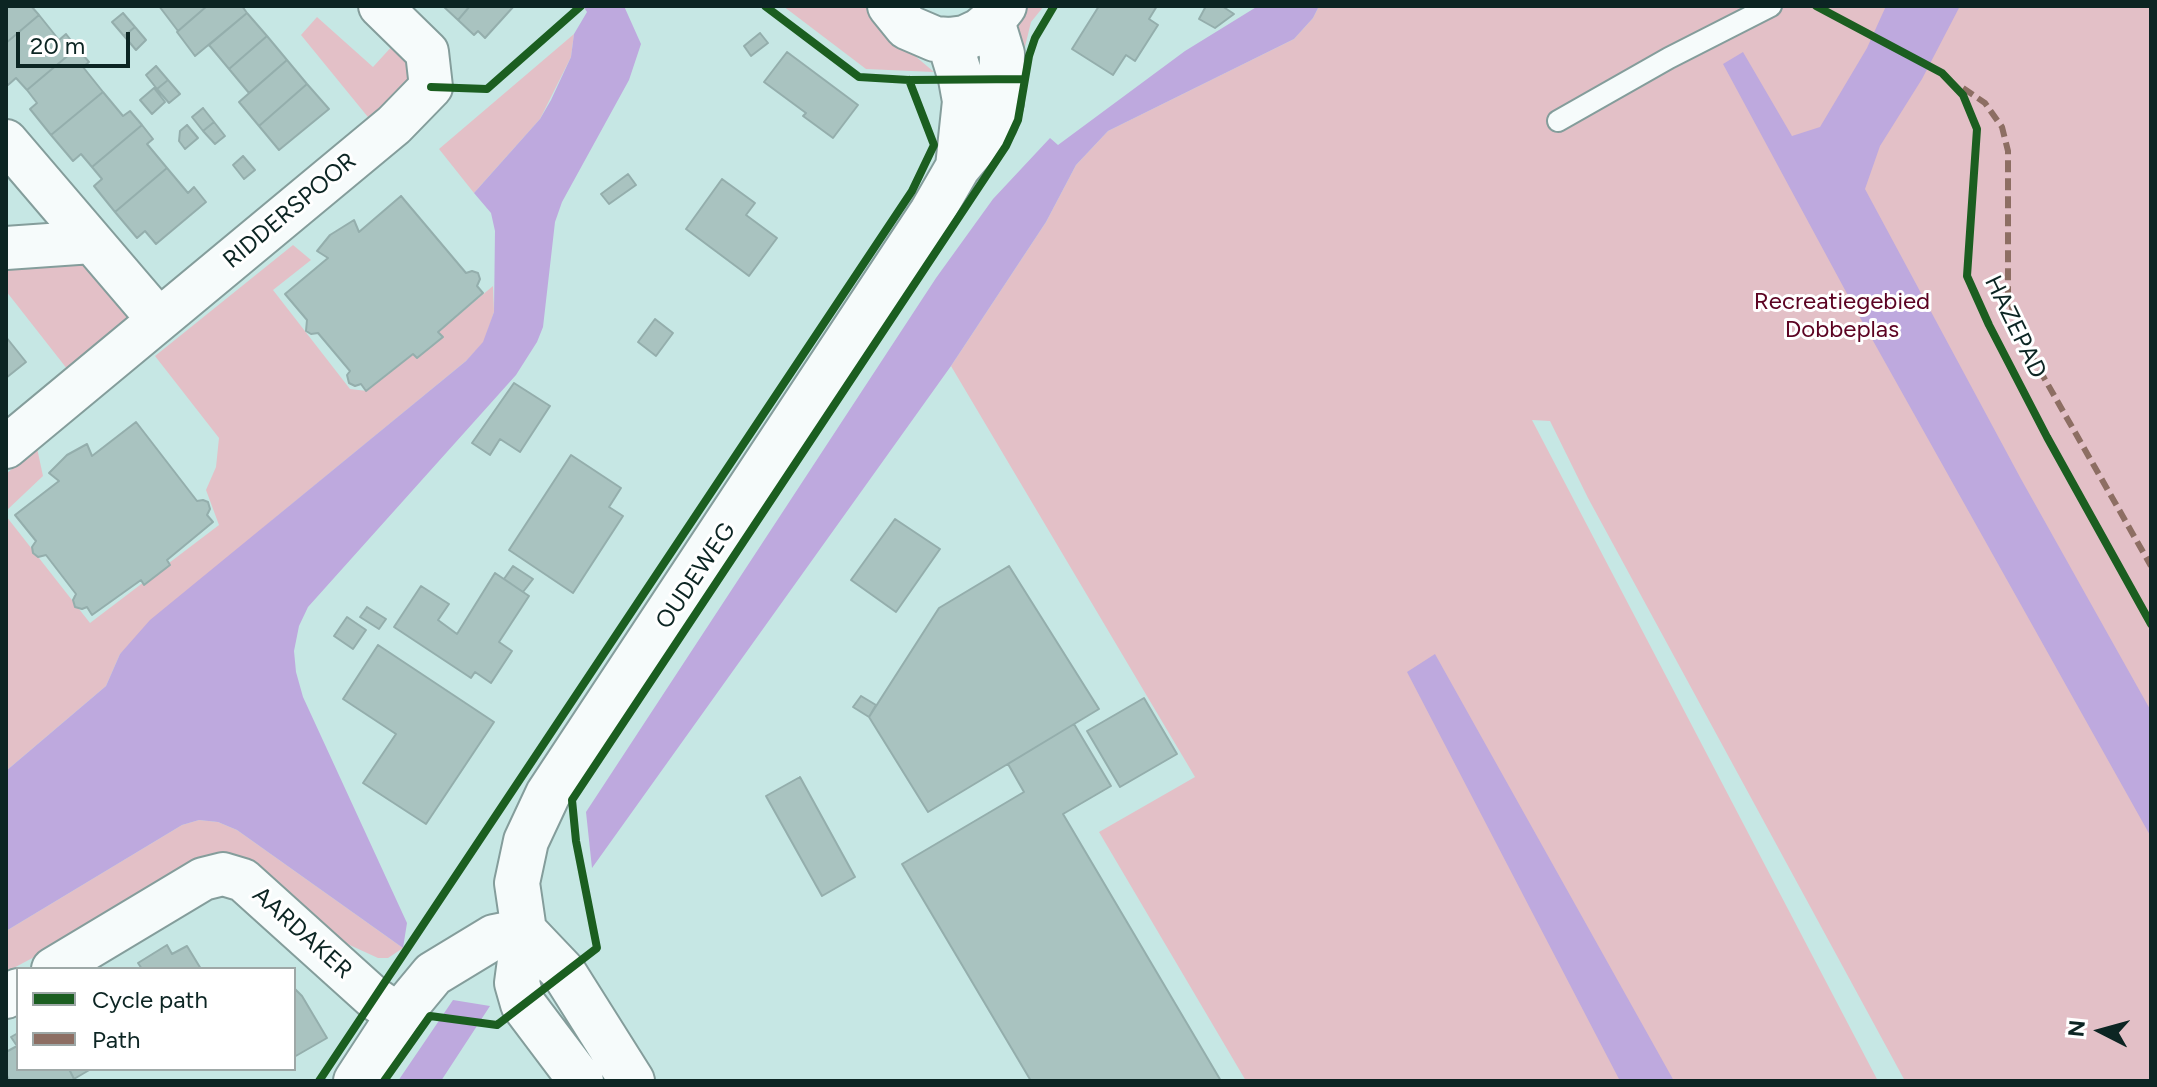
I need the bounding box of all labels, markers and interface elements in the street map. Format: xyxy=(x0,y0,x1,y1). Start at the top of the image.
scale bar xyxy=(20,16,134,66)
text: 20 m xyxy=(30,31,85,60)
street label: RIDDERSPOOR xyxy=(218,147,362,275)
street label: HAZEPAD xyxy=(1978,271,2052,383)
park label: Recreatiegebied Dobbeplas xyxy=(1754,288,1930,344)
street label: OUDEWEG xyxy=(650,517,742,635)
street label: AARDAKER xyxy=(246,881,358,985)
legend xyxy=(16,967,296,1071)
text: Cycle path xyxy=(92,985,208,1014)
north arrow xyxy=(2061,991,2141,1071)
text: N xyxy=(2062,1019,2091,1038)
text: Path xyxy=(92,1025,140,1054)

